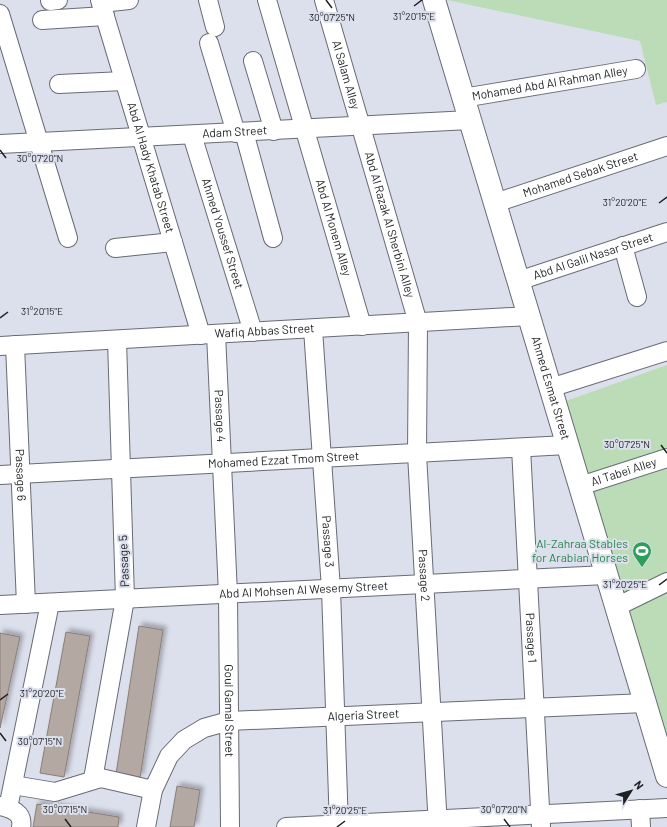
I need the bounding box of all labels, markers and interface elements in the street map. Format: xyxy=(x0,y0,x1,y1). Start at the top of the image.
text: 31°20'15"E xyxy=(393,10,435,22)
text: 30°07'25"N xyxy=(309,11,355,23)
street label: Al Salam Alley xyxy=(330,38,364,111)
street label: Mohamed Abd Al Rahman Alley xyxy=(471,62,629,102)
street label: Abd Al Hady Khatab Street xyxy=(125,100,178,234)
street label: Adam Street xyxy=(202,122,267,140)
street label: Mohamed Sebak Street xyxy=(521,148,639,199)
street label: Abd Al Razak Al Sherbini Alley xyxy=(362,150,418,300)
text: 30°07'20"N xyxy=(17,152,63,164)
street label: Ahmed Youssef Street xyxy=(200,176,247,290)
street label: Abd Al Monem Alley xyxy=(314,177,355,278)
text: 31°20'20"E xyxy=(603,196,647,208)
street label: Abd Al Galil Nasar Street xyxy=(531,229,654,282)
text: 31°20'15"E xyxy=(21,305,63,317)
street label: Wafiq Abbas Street xyxy=(214,320,315,340)
street label: Ahmed Esmat Street xyxy=(529,334,574,441)
street label: Passage 4 xyxy=(213,389,229,442)
text: 30°07'25"N xyxy=(604,438,650,450)
street label: Passage 6 xyxy=(13,448,30,501)
street label: Mohamed Ezzat Tmom Street xyxy=(208,448,360,470)
street label: Al Tabei Alley xyxy=(589,454,659,488)
street label: Passage 3 xyxy=(320,515,337,568)
street label: Passage 5 xyxy=(115,535,131,587)
place label: Al-Zahraa Stables for Arabian Horses xyxy=(532,536,628,564)
sports icon: Al-Zahraa Stables for Arabian Horses xyxy=(631,540,653,568)
street label: Passage 2 xyxy=(416,549,433,602)
street label: Abd Al Mohsen Al Wesemy Street xyxy=(219,578,389,600)
text: 31°20'25"E xyxy=(603,578,647,590)
street label: Passage 1 xyxy=(524,612,540,663)
street label: Goul Gamal Street xyxy=(223,664,237,757)
text: 31°20'20"E xyxy=(20,687,64,699)
street label: Algeria Street xyxy=(327,706,399,723)
text: 30°07'15"N xyxy=(18,735,62,747)
north arrow xyxy=(611,771,651,811)
text: N xyxy=(632,778,647,792)
text: 30°07'15"N xyxy=(43,803,87,815)
text: 30°07'20"N xyxy=(481,803,527,815)
text: 31°20'25"E xyxy=(323,804,367,816)

